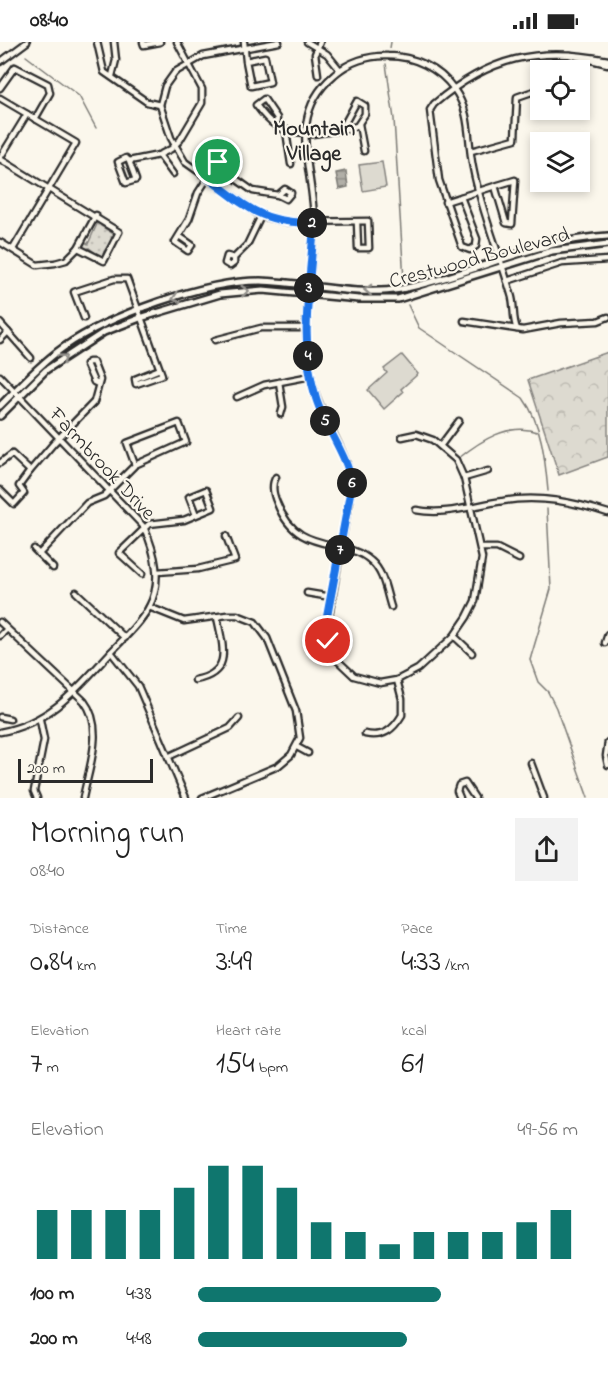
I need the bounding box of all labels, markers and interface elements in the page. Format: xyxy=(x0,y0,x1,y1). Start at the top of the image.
text: 08:40 xyxy=(30,5,68,37)
map controls xyxy=(530,60,590,192)
button: locate xyxy=(530,60,590,120)
district label: Mountain Village xyxy=(273,114,355,172)
button: layers xyxy=(530,132,590,192)
pin xyxy=(192,136,243,187)
icon: arrive xyxy=(201,145,234,178)
pin: 2 xyxy=(297,208,327,238)
text: 2 xyxy=(308,211,316,235)
street label: Crestwood Boulevard xyxy=(386,220,573,297)
pin: 3 xyxy=(294,273,324,303)
text: 3 xyxy=(306,276,312,300)
one-way arrow xyxy=(240,284,249,297)
one-way arrow xyxy=(363,284,372,297)
one-way arrow xyxy=(171,291,181,303)
pin: 4 xyxy=(293,341,323,371)
text: 4 xyxy=(305,344,311,368)
one-way arrow xyxy=(57,354,68,365)
street label: Farmbrook Drive xyxy=(40,400,162,528)
pin: 5 xyxy=(310,406,340,436)
text: 5 xyxy=(320,409,330,433)
pin: 6 xyxy=(337,468,367,498)
text: 6 xyxy=(348,471,356,495)
pin: 7 xyxy=(325,535,355,565)
text: 7 xyxy=(337,538,343,562)
pin xyxy=(302,615,353,666)
icon: check xyxy=(311,624,344,657)
scale bar xyxy=(18,756,153,784)
text: 200 m xyxy=(27,757,65,781)
text: Morning run xyxy=(30,810,184,858)
button: share xyxy=(515,818,578,881)
text: 08:40 xyxy=(30,857,65,886)
text: Distance xyxy=(30,917,89,941)
text: Time xyxy=(216,917,247,941)
text: Pace xyxy=(401,917,433,941)
text: 0.84 xyxy=(30,941,73,985)
text: 3:49 xyxy=(216,941,252,985)
text: 4:33 xyxy=(401,941,441,985)
text: km xyxy=(73,954,96,978)
text: /km xyxy=(441,954,469,978)
text: Elevation xyxy=(30,1019,89,1043)
text: Heart rate xyxy=(216,1019,281,1043)
text: kcal xyxy=(401,1019,427,1043)
text: 7 xyxy=(30,1043,42,1087)
text: 154 xyxy=(216,1043,255,1087)
text: 61 xyxy=(401,1043,424,1087)
text: m xyxy=(42,1056,59,1080)
text: bpm xyxy=(255,1056,288,1080)
text: Elevation xyxy=(30,1116,104,1145)
text: 49–56 m xyxy=(517,1116,578,1145)
text: 100 m xyxy=(30,1280,74,1309)
text: 4:38 xyxy=(126,1280,152,1309)
text: 200 m xyxy=(30,1325,78,1354)
text: 4:48 xyxy=(126,1325,152,1354)

